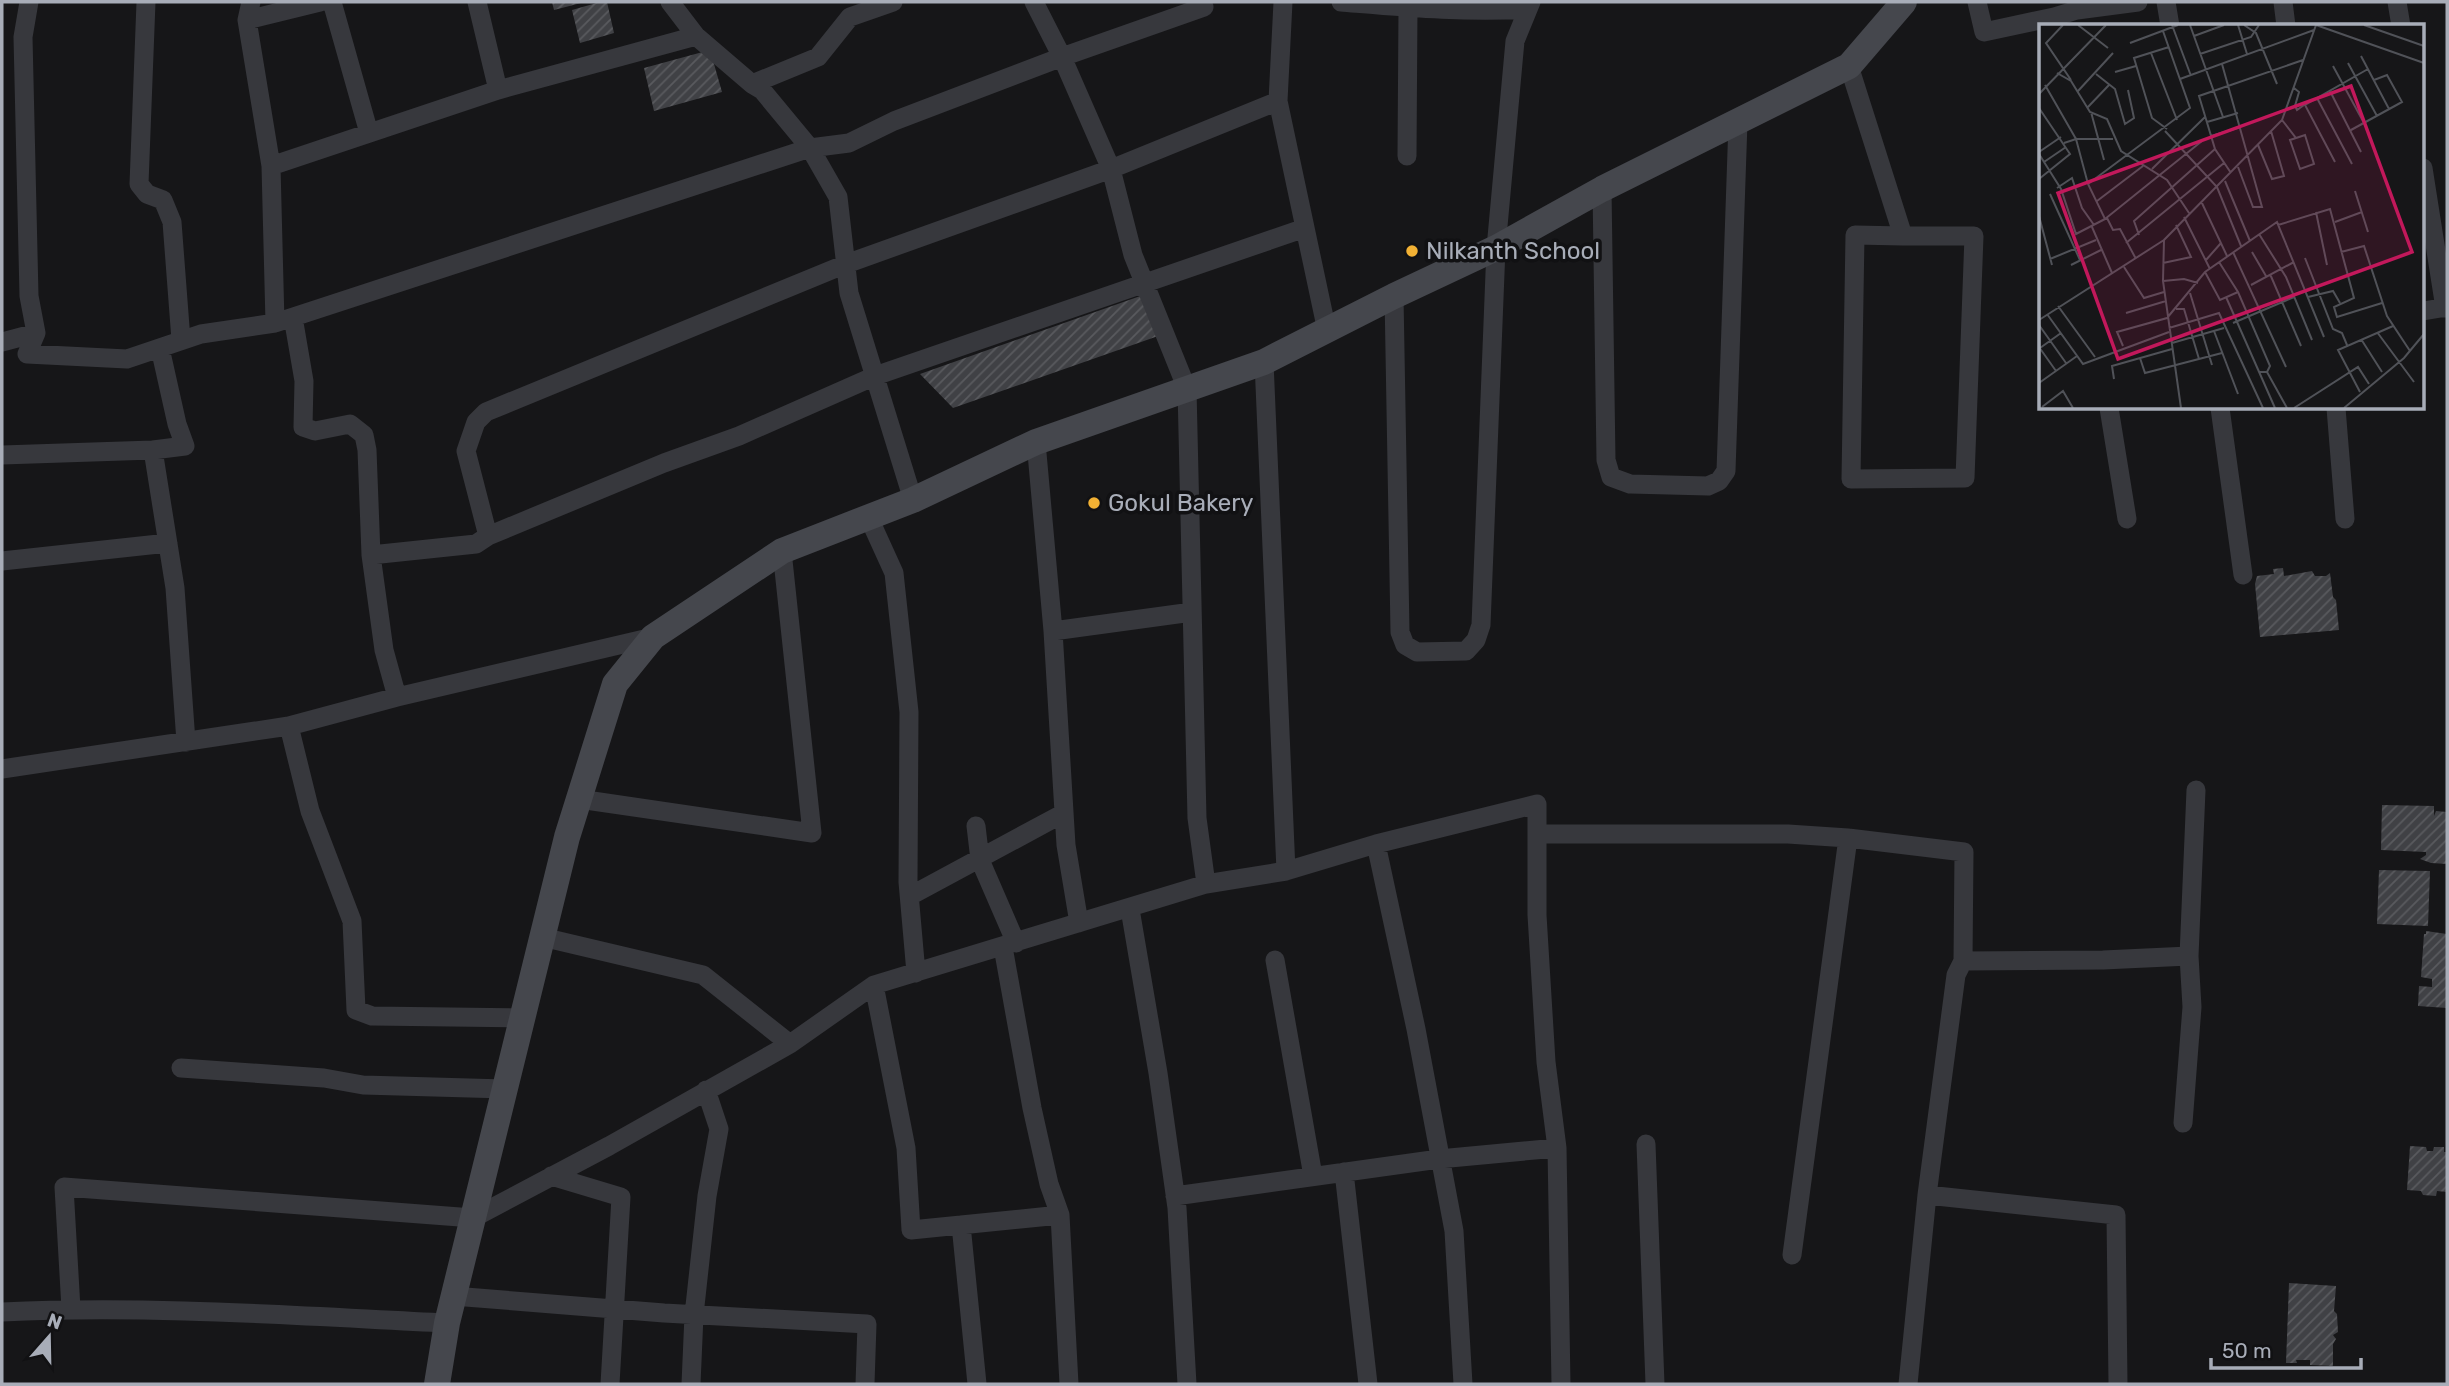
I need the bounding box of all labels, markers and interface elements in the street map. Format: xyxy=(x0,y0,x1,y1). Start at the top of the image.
inset map xyxy=(2039,24,2424,410)
place label: Nilkanth School xyxy=(1426,237,1600,265)
marker: Nilkanth School xyxy=(1404,243,1420,259)
place label: Gokul Bakery xyxy=(1108,489,1254,517)
marker: Gokul Bakery xyxy=(1086,495,1102,511)
north arrow xyxy=(14,1302,84,1372)
text: N xyxy=(44,1308,65,1335)
scale bar xyxy=(2211,1326,2362,1370)
text: 50 m xyxy=(2222,1338,2272,1363)

